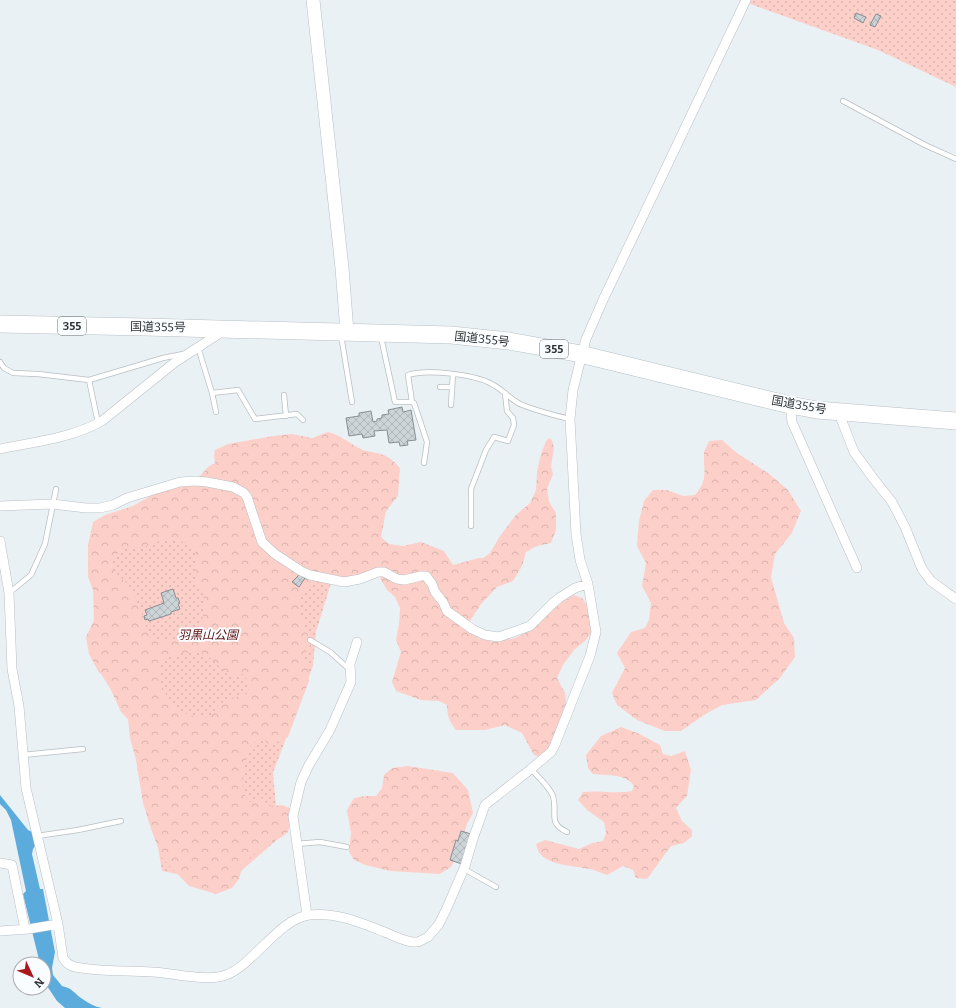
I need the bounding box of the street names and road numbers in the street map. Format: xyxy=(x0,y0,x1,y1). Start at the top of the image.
road number: 355 xyxy=(58,317,86,335)
street label: 国道355号 xyxy=(130,320,186,334)
street label: 国道355号 xyxy=(454,329,510,349)
road number: 355 xyxy=(540,340,568,358)
street label: 国道355号 xyxy=(770,393,828,417)

